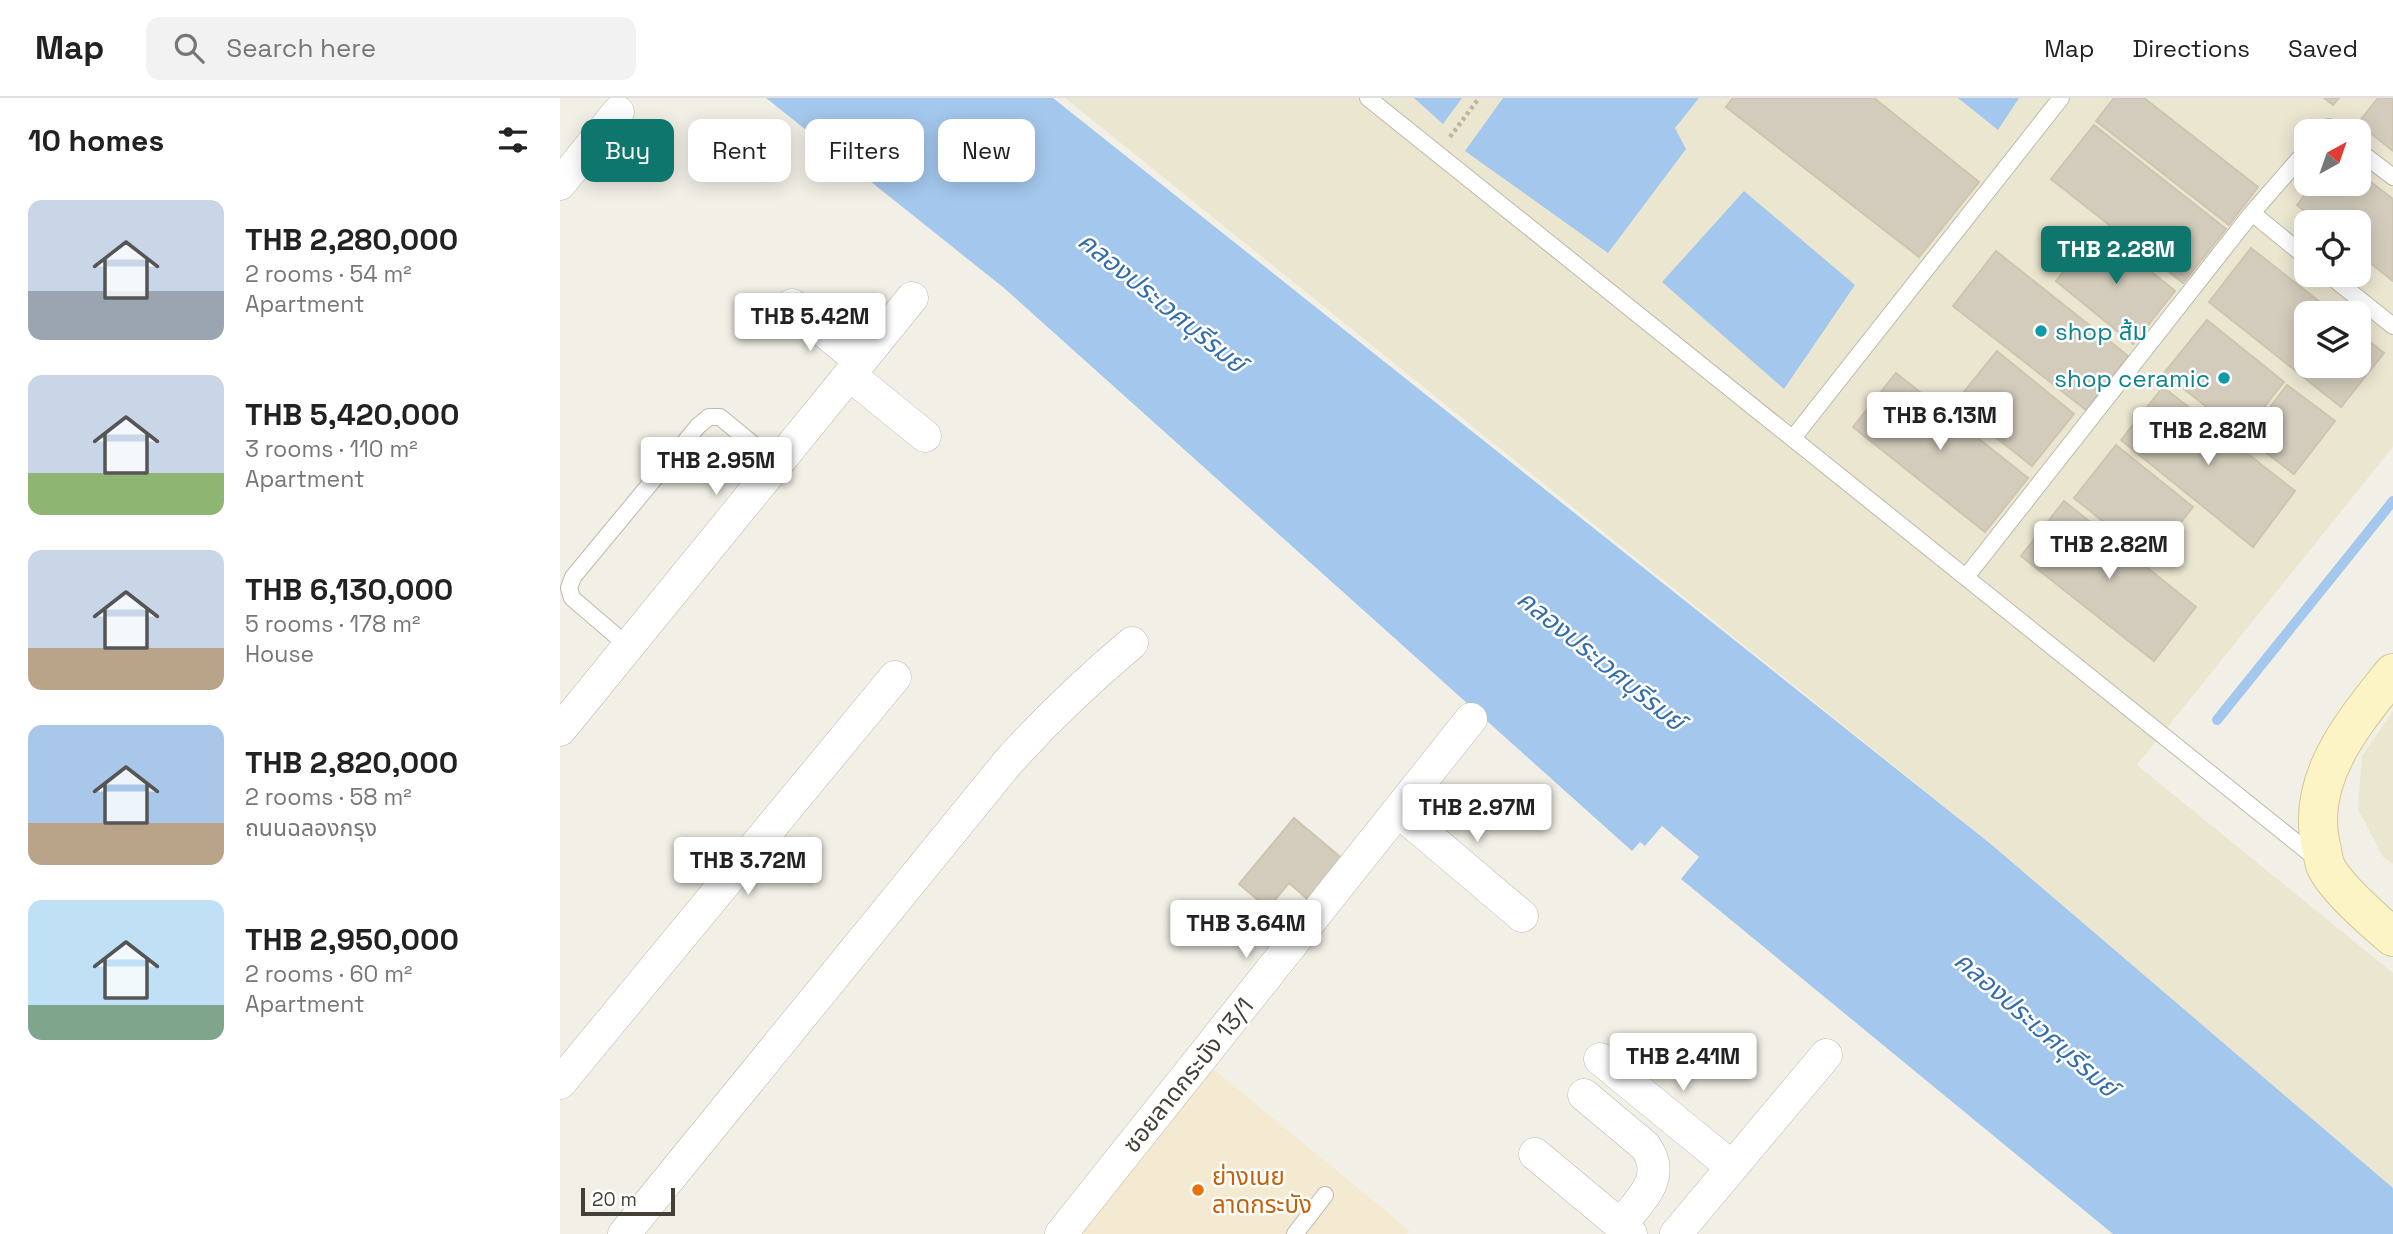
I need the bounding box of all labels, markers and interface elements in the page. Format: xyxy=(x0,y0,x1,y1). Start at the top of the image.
search box xyxy=(146,17,636,80)
text: Map xyxy=(35,27,104,69)
icon: search xyxy=(170,29,208,67)
text: Search here xyxy=(226,31,376,65)
text: Map xyxy=(2044,33,2094,64)
text: Directions xyxy=(2132,33,2250,64)
text: Saved xyxy=(2288,33,2358,64)
chip: Buy xyxy=(581,119,674,182)
chip: Rent xyxy=(688,119,791,182)
chip: Filters xyxy=(805,119,924,182)
chip: New xyxy=(938,119,1035,182)
north arrow xyxy=(2294,119,2371,196)
map controls xyxy=(2294,119,2371,378)
text: 10 homes xyxy=(28,121,164,160)
icon: filters xyxy=(494,121,532,159)
button: locate xyxy=(2294,210,2371,287)
text: THB 2,280,000 xyxy=(245,220,458,259)
water label: คลองประเวศบุรีรมย์ xyxy=(1071,224,1257,383)
pin: THB 2.28M xyxy=(2036,226,2196,286)
icon: home xyxy=(84,228,168,312)
text: THB 2.28M xyxy=(2057,234,2175,264)
text: 2 rooms · 54 m² xyxy=(245,259,412,289)
text: Apartment xyxy=(245,289,365,319)
pin: THB 5.42M xyxy=(730,294,890,353)
text: THB 5.42M xyxy=(751,301,869,331)
button: layers xyxy=(2294,301,2371,378)
place label: shop ส้ม xyxy=(2055,316,2147,347)
marker: shop ส้ม xyxy=(2033,323,2049,339)
place label: shop ceramic xyxy=(2054,363,2210,394)
marker: shop ceramic xyxy=(2216,370,2232,386)
pin: THB 6.13M xyxy=(1860,392,2020,452)
text: THB 5,420,000 xyxy=(245,395,459,434)
text: THB 6.13M xyxy=(1883,400,1997,430)
icon: home xyxy=(84,403,168,487)
pin: THB 2.82M xyxy=(2128,408,2288,467)
text: THB 2.82M xyxy=(2149,415,2267,445)
text: 3 rooms · 110 m² xyxy=(245,434,418,464)
pin: THB 2.95M xyxy=(636,438,796,497)
text: THB 2.95M xyxy=(657,445,775,475)
text: Apartment xyxy=(245,464,365,494)
pin: THB 2.82M xyxy=(2029,522,2189,581)
text: THB 2.82M xyxy=(2050,529,2168,559)
text: THB 6,130,000 xyxy=(245,570,453,609)
icon: home xyxy=(84,578,168,662)
water label: คลองประเวศบุรีรมย์ xyxy=(1510,582,1696,741)
text: 5 rooms · 178 m² xyxy=(245,609,420,639)
text: House xyxy=(245,639,314,669)
text: THB 2,820,000 xyxy=(245,743,458,782)
icon: home xyxy=(84,753,168,837)
text: 2 rooms · 58 m² xyxy=(245,782,412,812)
pin: THB 2.97M xyxy=(1397,784,1557,844)
text: THB 2.97M xyxy=(1419,792,1535,822)
text: ถนนฉลองกรุง xyxy=(245,813,377,843)
pin: THB 3.72M xyxy=(668,838,828,897)
text: THB 3.72M xyxy=(690,845,806,875)
pin: THB 3.64M xyxy=(1166,900,1326,960)
text: THB 3.64M xyxy=(1186,908,1306,938)
text: THB 2,950,000 xyxy=(245,920,459,959)
icon: home xyxy=(84,928,168,1012)
water label: คลองประเวศบุรีรมย์ xyxy=(1947,944,2129,1108)
text: 2 rooms · 60 m² xyxy=(245,959,412,989)
text: Apartment xyxy=(245,989,365,1019)
street label: ซอยลาดกระบัง 13/1 xyxy=(1116,991,1260,1159)
pin: THB 2.41M xyxy=(1603,1034,1763,1093)
text: THB 2.41M xyxy=(1626,1041,1740,1071)
place label: ย่างเนย ลาดกระบัง xyxy=(1212,1161,1312,1220)
marker: ย่างเนย ลาดกระบัง xyxy=(1190,1182,1206,1198)
scale bar xyxy=(581,1185,676,1217)
text: 20 m xyxy=(592,1187,637,1212)

